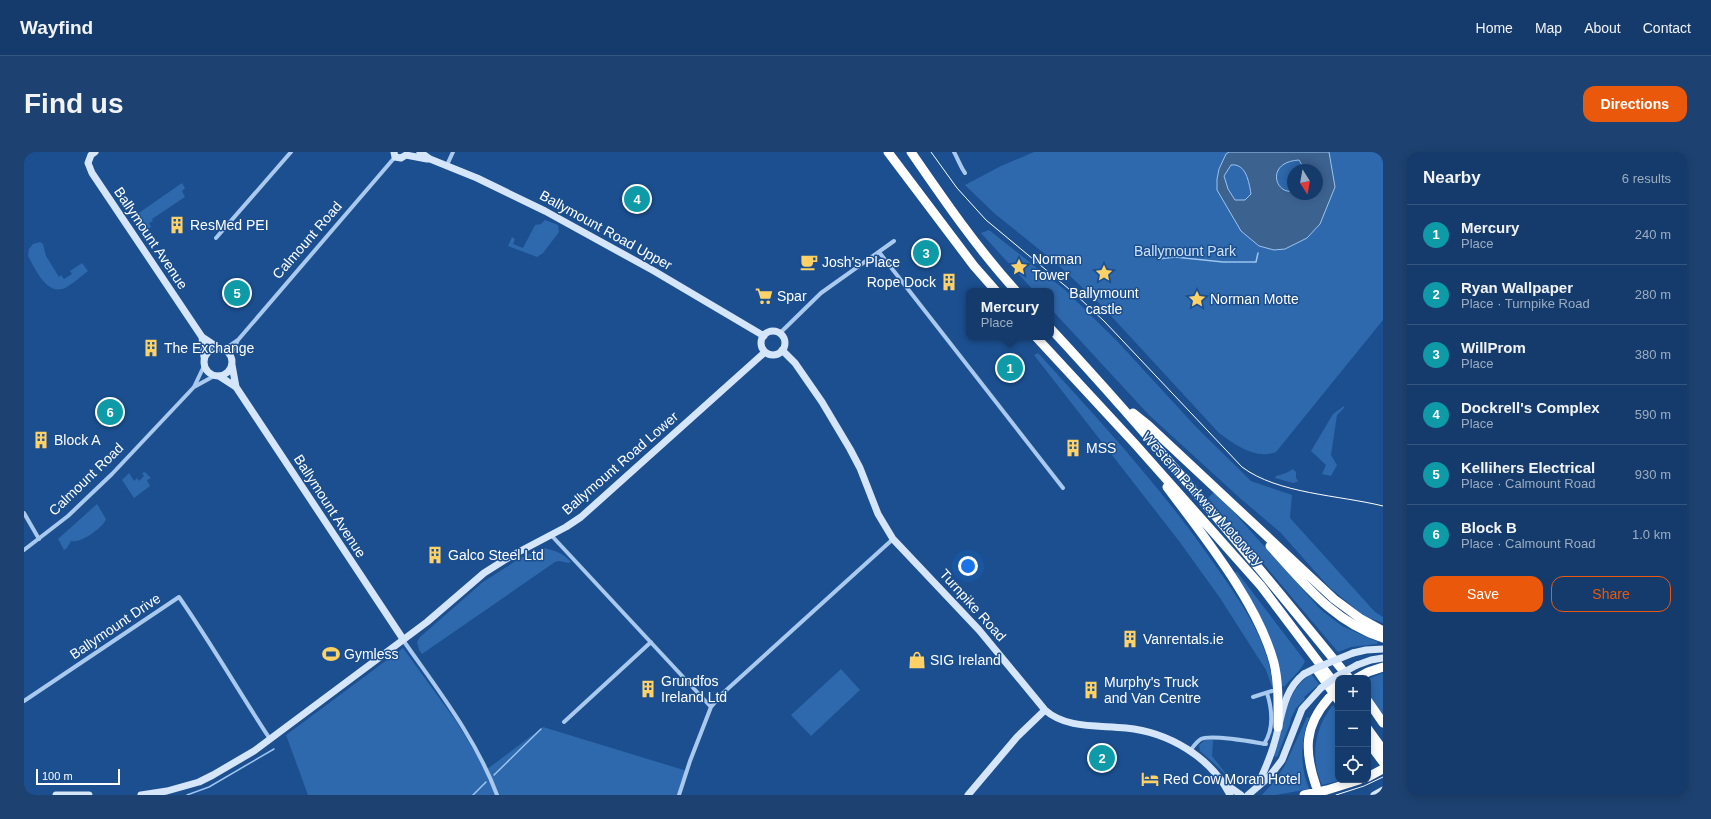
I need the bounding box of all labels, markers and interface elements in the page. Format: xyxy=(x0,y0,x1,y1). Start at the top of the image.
text: Wayfind xyxy=(20,17,93,38)
text: Home xyxy=(1476,20,1513,36)
text: Map xyxy=(1535,20,1562,36)
text: About xyxy=(1584,20,1621,36)
text: Contact xyxy=(1643,20,1691,36)
button: Directions xyxy=(1583,86,1687,122)
text: Find us xyxy=(24,88,124,119)
north arrow xyxy=(1287,164,1323,200)
text: Nearby xyxy=(1423,168,1481,187)
text: 6 results xyxy=(1622,171,1671,186)
street label: Ballymount Avenue xyxy=(111,184,191,292)
pin: 4 xyxy=(624,184,650,214)
street label: Ballymount Road Upper xyxy=(537,187,675,273)
street label: Calmount Road xyxy=(269,198,345,282)
building icon: ResMed PEI xyxy=(167,215,187,235)
place label: ResMed PEI xyxy=(190,217,269,233)
text: Mercury xyxy=(1461,219,1519,236)
text: 1 xyxy=(1432,227,1440,242)
text: 240 m xyxy=(1635,227,1671,242)
text: Place xyxy=(1461,236,1494,251)
pin: 3 xyxy=(913,238,939,268)
park label: Ballymount Park xyxy=(1134,243,1237,259)
place label: Norman Tower xyxy=(1032,251,1082,283)
cafe icon: Josh's Place xyxy=(799,252,819,272)
place label: Josh's Place xyxy=(822,254,900,270)
place icon: Norman Tower xyxy=(1009,257,1029,277)
place icon: Ballymount castle xyxy=(1094,263,1114,283)
building icon: Rope Dock xyxy=(939,272,959,292)
place label: Rope Dock xyxy=(867,274,937,290)
pin: 5 xyxy=(224,278,250,308)
text: Ryan Wallpaper xyxy=(1461,279,1573,296)
place label: Ballymount castle xyxy=(1069,285,1139,317)
supermarket icon: Spar xyxy=(754,286,774,306)
text: 2 xyxy=(1432,287,1440,302)
text: 280 m xyxy=(1635,287,1671,302)
place label: Spar xyxy=(777,288,807,304)
popup xyxy=(966,288,1054,340)
place icon: Norman Motte xyxy=(1187,289,1207,309)
place label: Norman Motte xyxy=(1210,291,1299,307)
text: Place · Turnpike Road xyxy=(1461,296,1590,311)
text: Mercury xyxy=(981,298,1039,315)
text: Place xyxy=(981,315,1013,330)
building icon: The Exchange xyxy=(141,338,161,358)
text: WillProm xyxy=(1461,339,1526,356)
place label: The Exchange xyxy=(164,340,254,356)
text: 3 xyxy=(1432,347,1440,362)
text: 380 m xyxy=(1635,347,1671,362)
pin: 1 xyxy=(997,353,1023,383)
text: Place xyxy=(1461,356,1494,371)
pin: 6 xyxy=(97,397,123,427)
text: Dockrell's Complex xyxy=(1461,399,1600,416)
text: 4 xyxy=(1432,407,1440,422)
text: 590 m xyxy=(1635,407,1671,422)
street label: Ballymount Road Lower xyxy=(559,408,682,518)
text: Place xyxy=(1461,416,1494,431)
street label: Western Parkway Motorway xyxy=(1139,429,1267,569)
building icon: Block A xyxy=(31,430,51,450)
place label: Block A xyxy=(54,432,101,448)
building icon: MSS xyxy=(1063,438,1083,458)
street label: Calmount Road xyxy=(45,439,127,519)
place label: MSS xyxy=(1086,440,1116,456)
street label: Ballymount Avenue xyxy=(291,451,369,561)
text: Kellihers Electrical xyxy=(1461,459,1595,476)
text: 5 xyxy=(1432,467,1440,482)
text: 930 m xyxy=(1635,467,1671,482)
text: Place · Calmount Road xyxy=(1461,476,1595,491)
text: Block B xyxy=(1461,519,1517,536)
text: 6 xyxy=(1432,527,1440,542)
text: 1.0 km xyxy=(1632,527,1671,542)
text: Place · Calmount Road xyxy=(1461,536,1595,551)
building icon: Galco Steel Ltd xyxy=(425,545,445,565)
place label: Galco Steel Ltd xyxy=(448,547,544,563)
your location xyxy=(958,556,978,576)
street label: Turnpike Road xyxy=(937,566,1009,644)
button: Save xyxy=(1423,576,1543,612)
button: Share xyxy=(1551,576,1671,612)
street label: Ballymount Drive xyxy=(67,590,164,662)
building icon: Vanrentals.ie xyxy=(1120,629,1140,649)
place label: Vanrentals.ie xyxy=(1143,631,1224,647)
sports icon: Gymless xyxy=(321,644,341,664)
place label: Gymless xyxy=(344,646,398,662)
shop icon: SIG Ireland xyxy=(907,650,927,670)
place label: SIG Ireland xyxy=(930,652,1001,668)
place label: Grundfos Ireland Ltd xyxy=(661,673,727,705)
place label: Murphy's Truck and Van Centre xyxy=(1104,674,1201,706)
map controls xyxy=(1335,675,1371,783)
button: + xyxy=(1335,675,1371,711)
building icon: Grundfos Ireland Ltd xyxy=(638,679,658,699)
building icon: Murphy's Truck and Van Centre xyxy=(1081,680,1101,700)
button: − xyxy=(1335,711,1371,747)
pin: 2 xyxy=(1089,743,1115,773)
button: locate xyxy=(1335,747,1371,783)
scale bar xyxy=(36,767,120,786)
hotel icon: Red Cow Moran Hotel xyxy=(1140,769,1160,789)
text: 100 m xyxy=(42,770,73,782)
place label: Red Cow Moran Hotel xyxy=(1163,771,1301,787)

